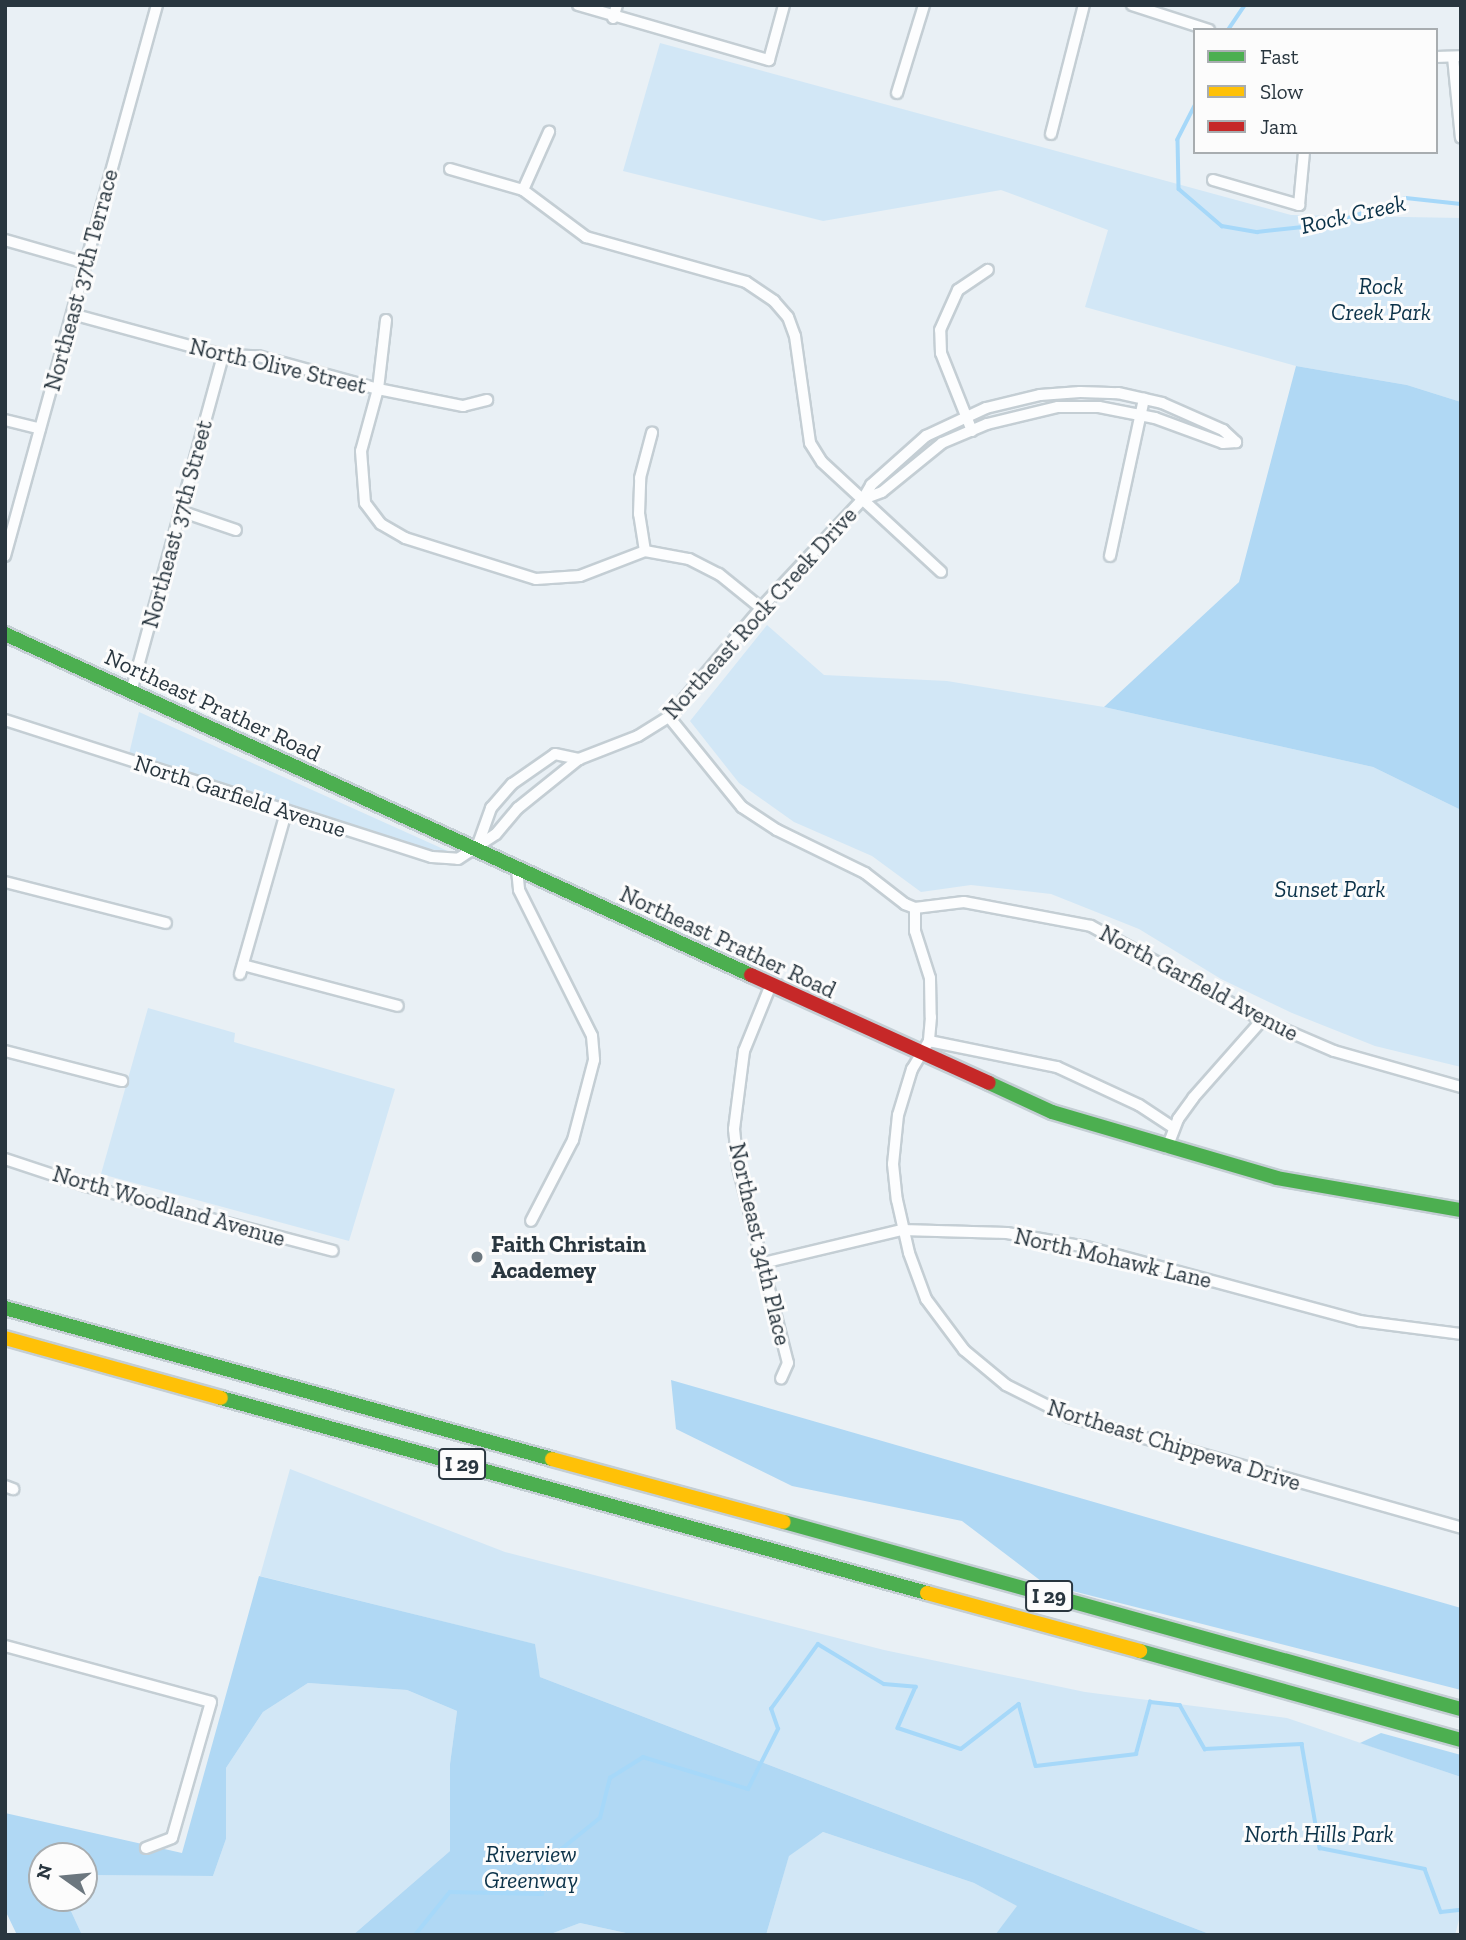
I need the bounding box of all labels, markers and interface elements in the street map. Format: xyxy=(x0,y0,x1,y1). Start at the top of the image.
legend xyxy=(1193,28,1438,154)
text: Fast xyxy=(1260,44,1299,69)
text: Slow xyxy=(1260,79,1303,104)
text: Jam xyxy=(1260,114,1297,139)
street label: Northeast 37th Terrace xyxy=(38,166,124,394)
water label: Rock Creek xyxy=(1298,188,1408,240)
park label: Rock Creek Park xyxy=(1331,272,1431,326)
street label: North Olive Street xyxy=(187,332,369,400)
street label: Northeast 37th Street xyxy=(136,417,218,631)
street label: Northeast Rock Creek Drive xyxy=(657,501,863,725)
street label: Northeast Prather Road xyxy=(100,643,326,767)
street label: North Garfield Avenue xyxy=(130,749,350,843)
park label: Sunset Park xyxy=(1275,875,1385,903)
street label: Northeast Prather Road xyxy=(615,880,841,1004)
street label: North Garfield Avenue xyxy=(1095,919,1303,1047)
street label: Northeast 34th Place xyxy=(723,1140,797,1348)
street label: North Woodland Avenue xyxy=(49,1159,289,1253)
street label: North Mohawk Lane xyxy=(1012,1222,1214,1294)
place label: Faith Christain Academey xyxy=(491,1230,646,1284)
marker: Faith Christain Academey xyxy=(469,1249,485,1265)
street label: Northeast Chippewa Drive xyxy=(1044,1393,1304,1497)
road number: I 29 xyxy=(438,1446,486,1482)
road number: I 29 xyxy=(1024,1578,1074,1614)
park label: North Hills Park xyxy=(1244,1820,1394,1848)
park label: Riverview Greenway xyxy=(484,1840,578,1894)
north arrow xyxy=(28,1842,98,1912)
text: N xyxy=(31,1862,57,1882)

